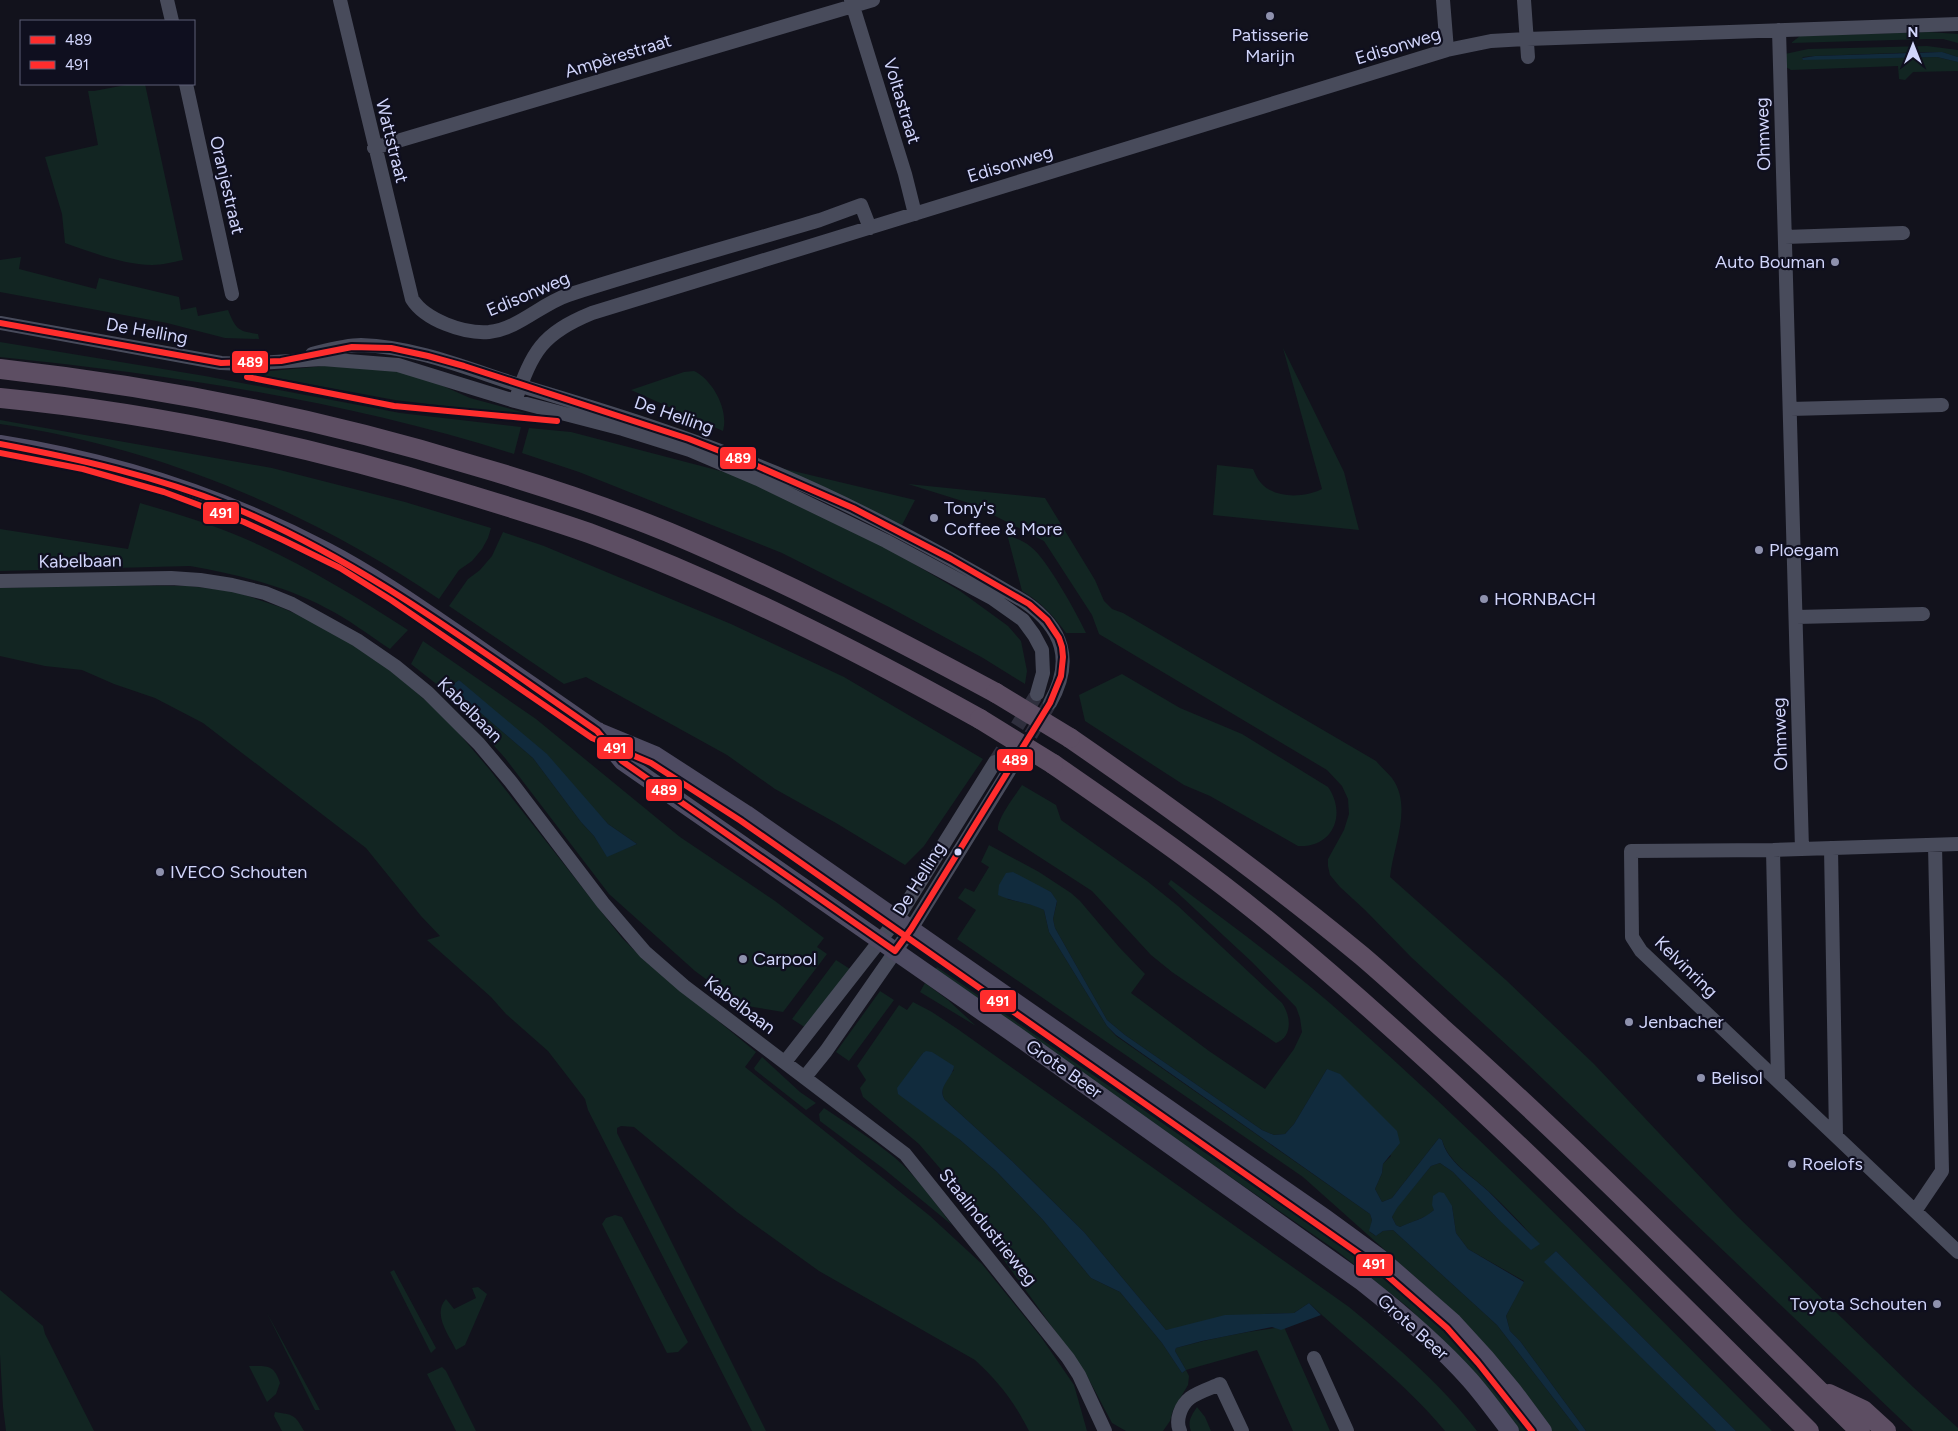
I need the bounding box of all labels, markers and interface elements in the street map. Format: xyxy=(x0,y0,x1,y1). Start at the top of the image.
marker: Patisserie Marijn xyxy=(1264,10,1276,22)
legend xyxy=(20,20,195,85)
north arrow xyxy=(1888,20,1938,70)
street label: Edisonweg xyxy=(1353,23,1443,69)
place label: Patisserie Marijn xyxy=(1231,24,1309,67)
text: N xyxy=(1908,24,1918,41)
street label: Ampèrestraat xyxy=(562,29,674,83)
text: 489 xyxy=(65,31,92,49)
street label: Voltastraat xyxy=(879,55,926,147)
text: 491 xyxy=(65,56,89,74)
street label: Wattstraat xyxy=(371,97,413,185)
street label: Ohmweg xyxy=(1751,97,1775,171)
street label: Oranjestraat xyxy=(205,134,249,237)
street label: Edisonweg xyxy=(965,141,1055,187)
place label: Auto Bouman xyxy=(1715,251,1825,273)
marker: Auto Bouman xyxy=(1829,256,1841,268)
street label: Edisonweg xyxy=(483,267,573,321)
street label: De Helling xyxy=(104,313,190,349)
line badge: 489 xyxy=(231,350,269,374)
text: 489 xyxy=(237,354,263,371)
street label: De Helling xyxy=(631,391,717,439)
line badge: 489 xyxy=(719,446,757,470)
text: 489 xyxy=(725,450,751,467)
place label: Tony's Coffee & More xyxy=(944,497,1063,540)
line badge: 491 xyxy=(202,501,240,525)
text: 491 xyxy=(210,505,232,522)
marker: Tony's Coffee & More xyxy=(928,512,940,524)
place label: Ploegam xyxy=(1769,539,1839,561)
marker: Ploegam xyxy=(1753,544,1765,556)
street label: Kabelbaan xyxy=(38,549,122,573)
place label: HORNBACH xyxy=(1494,588,1596,610)
marker: HORNBACH xyxy=(1478,593,1490,605)
street label: Kabelbaan xyxy=(433,673,507,747)
street label: Ohmweg xyxy=(1768,697,1792,771)
line badge: 491 xyxy=(596,736,634,760)
text: 491 xyxy=(604,740,626,757)
line badge: 489 xyxy=(996,748,1034,772)
text: 489 xyxy=(1002,752,1028,769)
line badge: 489 xyxy=(645,778,683,802)
text: 489 xyxy=(651,782,677,799)
street label: De Helling xyxy=(888,838,950,920)
unlabelled marker xyxy=(953,847,963,857)
place label: IVECO Schouten xyxy=(170,861,307,883)
marker: IVECO Schouten xyxy=(154,866,166,878)
street label: Kelvinring xyxy=(1650,932,1722,1002)
place label: Carpool xyxy=(753,948,817,970)
marker: Carpool xyxy=(737,953,749,965)
street label: Kabelbaan xyxy=(700,971,780,1039)
line badge: 491 xyxy=(979,989,1017,1013)
text: 491 xyxy=(987,993,1009,1010)
place label: Jenbacher xyxy=(1639,1011,1724,1033)
marker: Jenbacher xyxy=(1623,1016,1635,1028)
street label: Grote Beer xyxy=(1022,1035,1106,1103)
place label: Belisol xyxy=(1711,1067,1763,1089)
marker: Belisol xyxy=(1695,1072,1707,1084)
place label: Roelofs xyxy=(1802,1153,1863,1175)
marker: Roelofs xyxy=(1786,1158,1798,1170)
street label: Staalindustrieweg xyxy=(934,1164,1042,1290)
line badge: 491 xyxy=(1355,1253,1394,1277)
text: 491 xyxy=(1363,1256,1385,1273)
street label: Grote Beer xyxy=(1373,1289,1453,1365)
place label: Toyota Schouten xyxy=(1790,1293,1927,1315)
marker: Toyota Schouten xyxy=(1931,1298,1943,1310)

